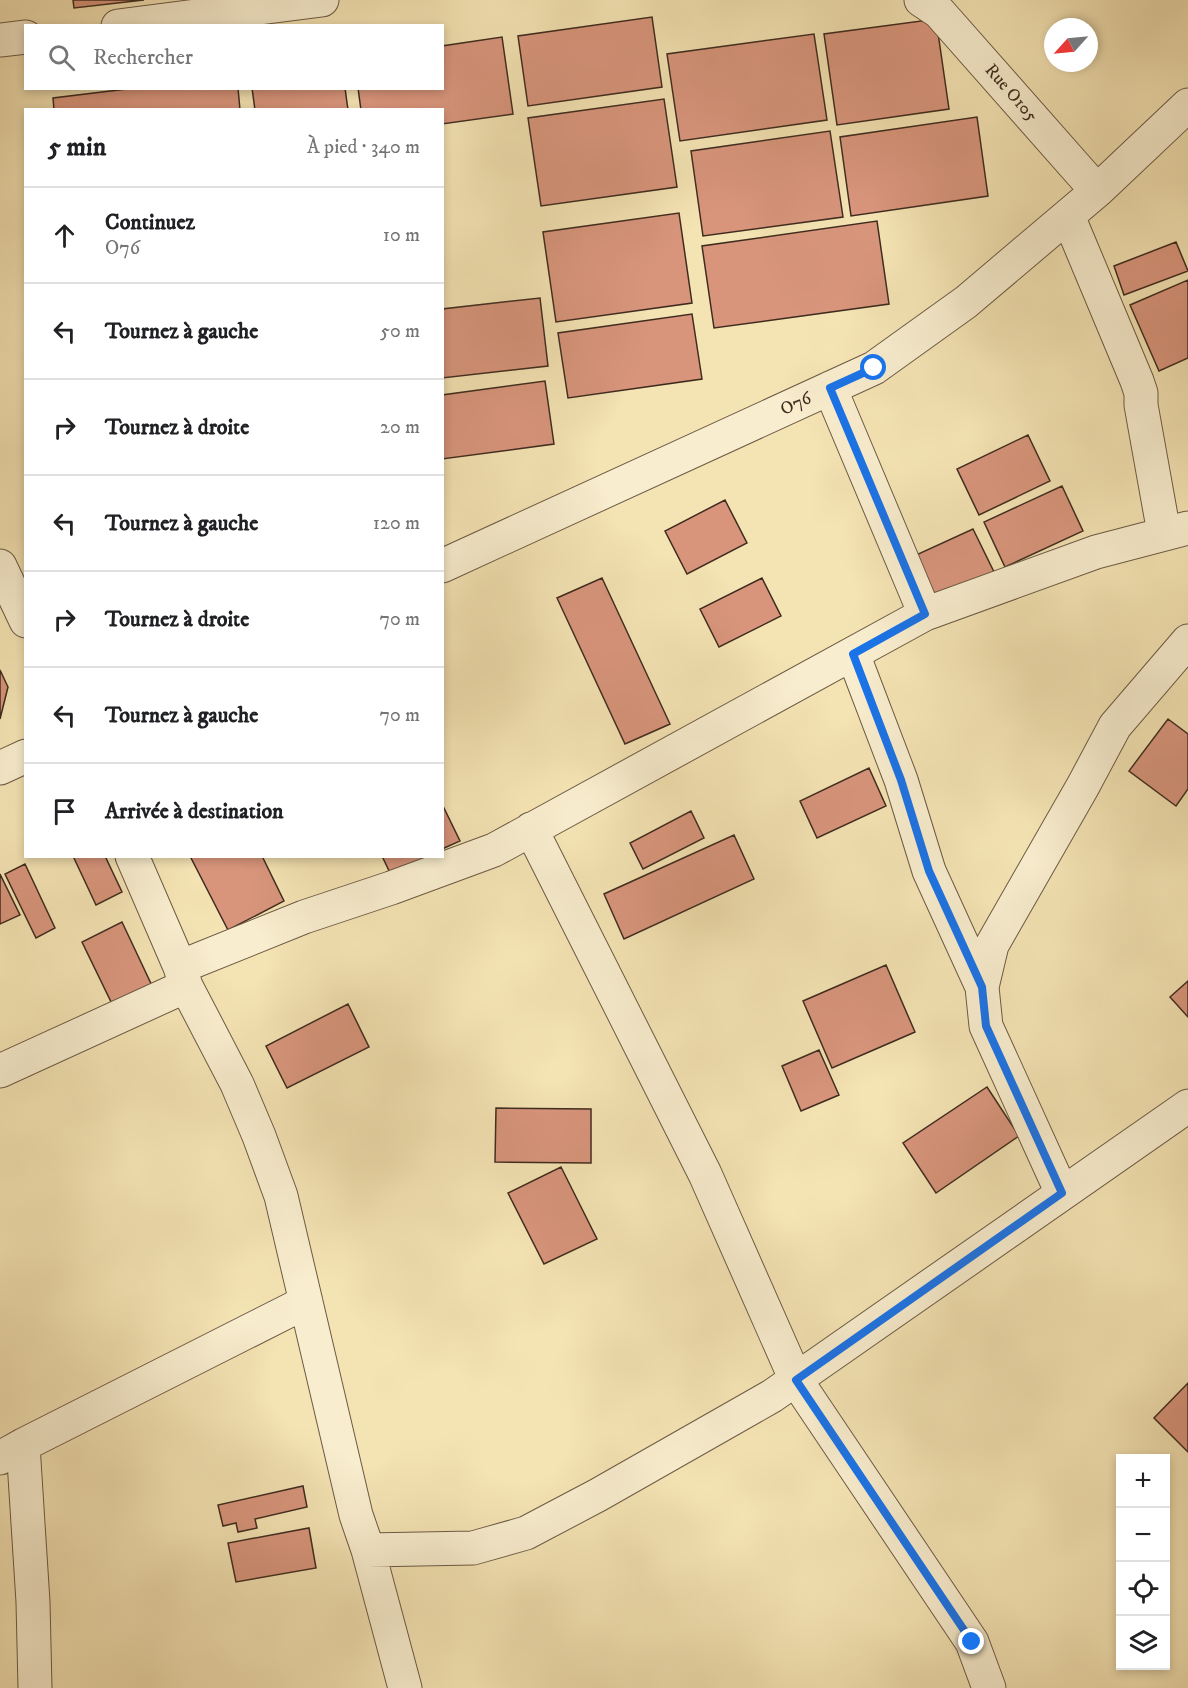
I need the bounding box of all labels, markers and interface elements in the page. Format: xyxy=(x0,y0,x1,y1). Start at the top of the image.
north arrow xyxy=(1044,18,1098,72)
search box xyxy=(24,24,444,90)
icon: search xyxy=(45,41,78,74)
text: Rechercher xyxy=(93,44,193,71)
street label: Rue O105 xyxy=(980,59,1042,127)
text: 5 min xyxy=(48,131,106,164)
text: À pied · 340 m xyxy=(307,135,420,160)
text: Continuez xyxy=(105,209,195,236)
icon: ahead xyxy=(48,219,81,252)
text: 10 m xyxy=(383,223,420,248)
text: O76 xyxy=(105,236,140,261)
icon: left xyxy=(48,315,81,348)
text: Tournez à gauche xyxy=(105,318,258,345)
text: 50 m xyxy=(380,319,420,344)
route start xyxy=(860,354,886,380)
street label: O76 xyxy=(777,387,816,421)
icon: right xyxy=(48,411,81,444)
text: Tournez à droite xyxy=(105,414,249,441)
text: 20 m xyxy=(380,415,420,440)
icon: left xyxy=(48,507,81,540)
text: Tournez à gauche xyxy=(105,510,258,537)
text: 120 m xyxy=(373,511,420,536)
icon: right xyxy=(48,603,81,636)
text: Tournez à droite xyxy=(105,606,249,633)
text: 70 m xyxy=(379,607,420,632)
icon: left xyxy=(48,699,81,732)
text: Tournez à gauche xyxy=(105,702,258,729)
text: 70 m xyxy=(379,703,420,728)
icon: arrive xyxy=(48,795,81,828)
text: Arrivée à destination xyxy=(105,798,284,825)
map controls xyxy=(1116,1454,1170,1670)
button: + xyxy=(1116,1454,1170,1508)
button: − xyxy=(1116,1508,1170,1562)
button: locate xyxy=(1116,1562,1170,1616)
button: layers xyxy=(1116,1616,1170,1670)
route end xyxy=(958,1628,984,1654)

